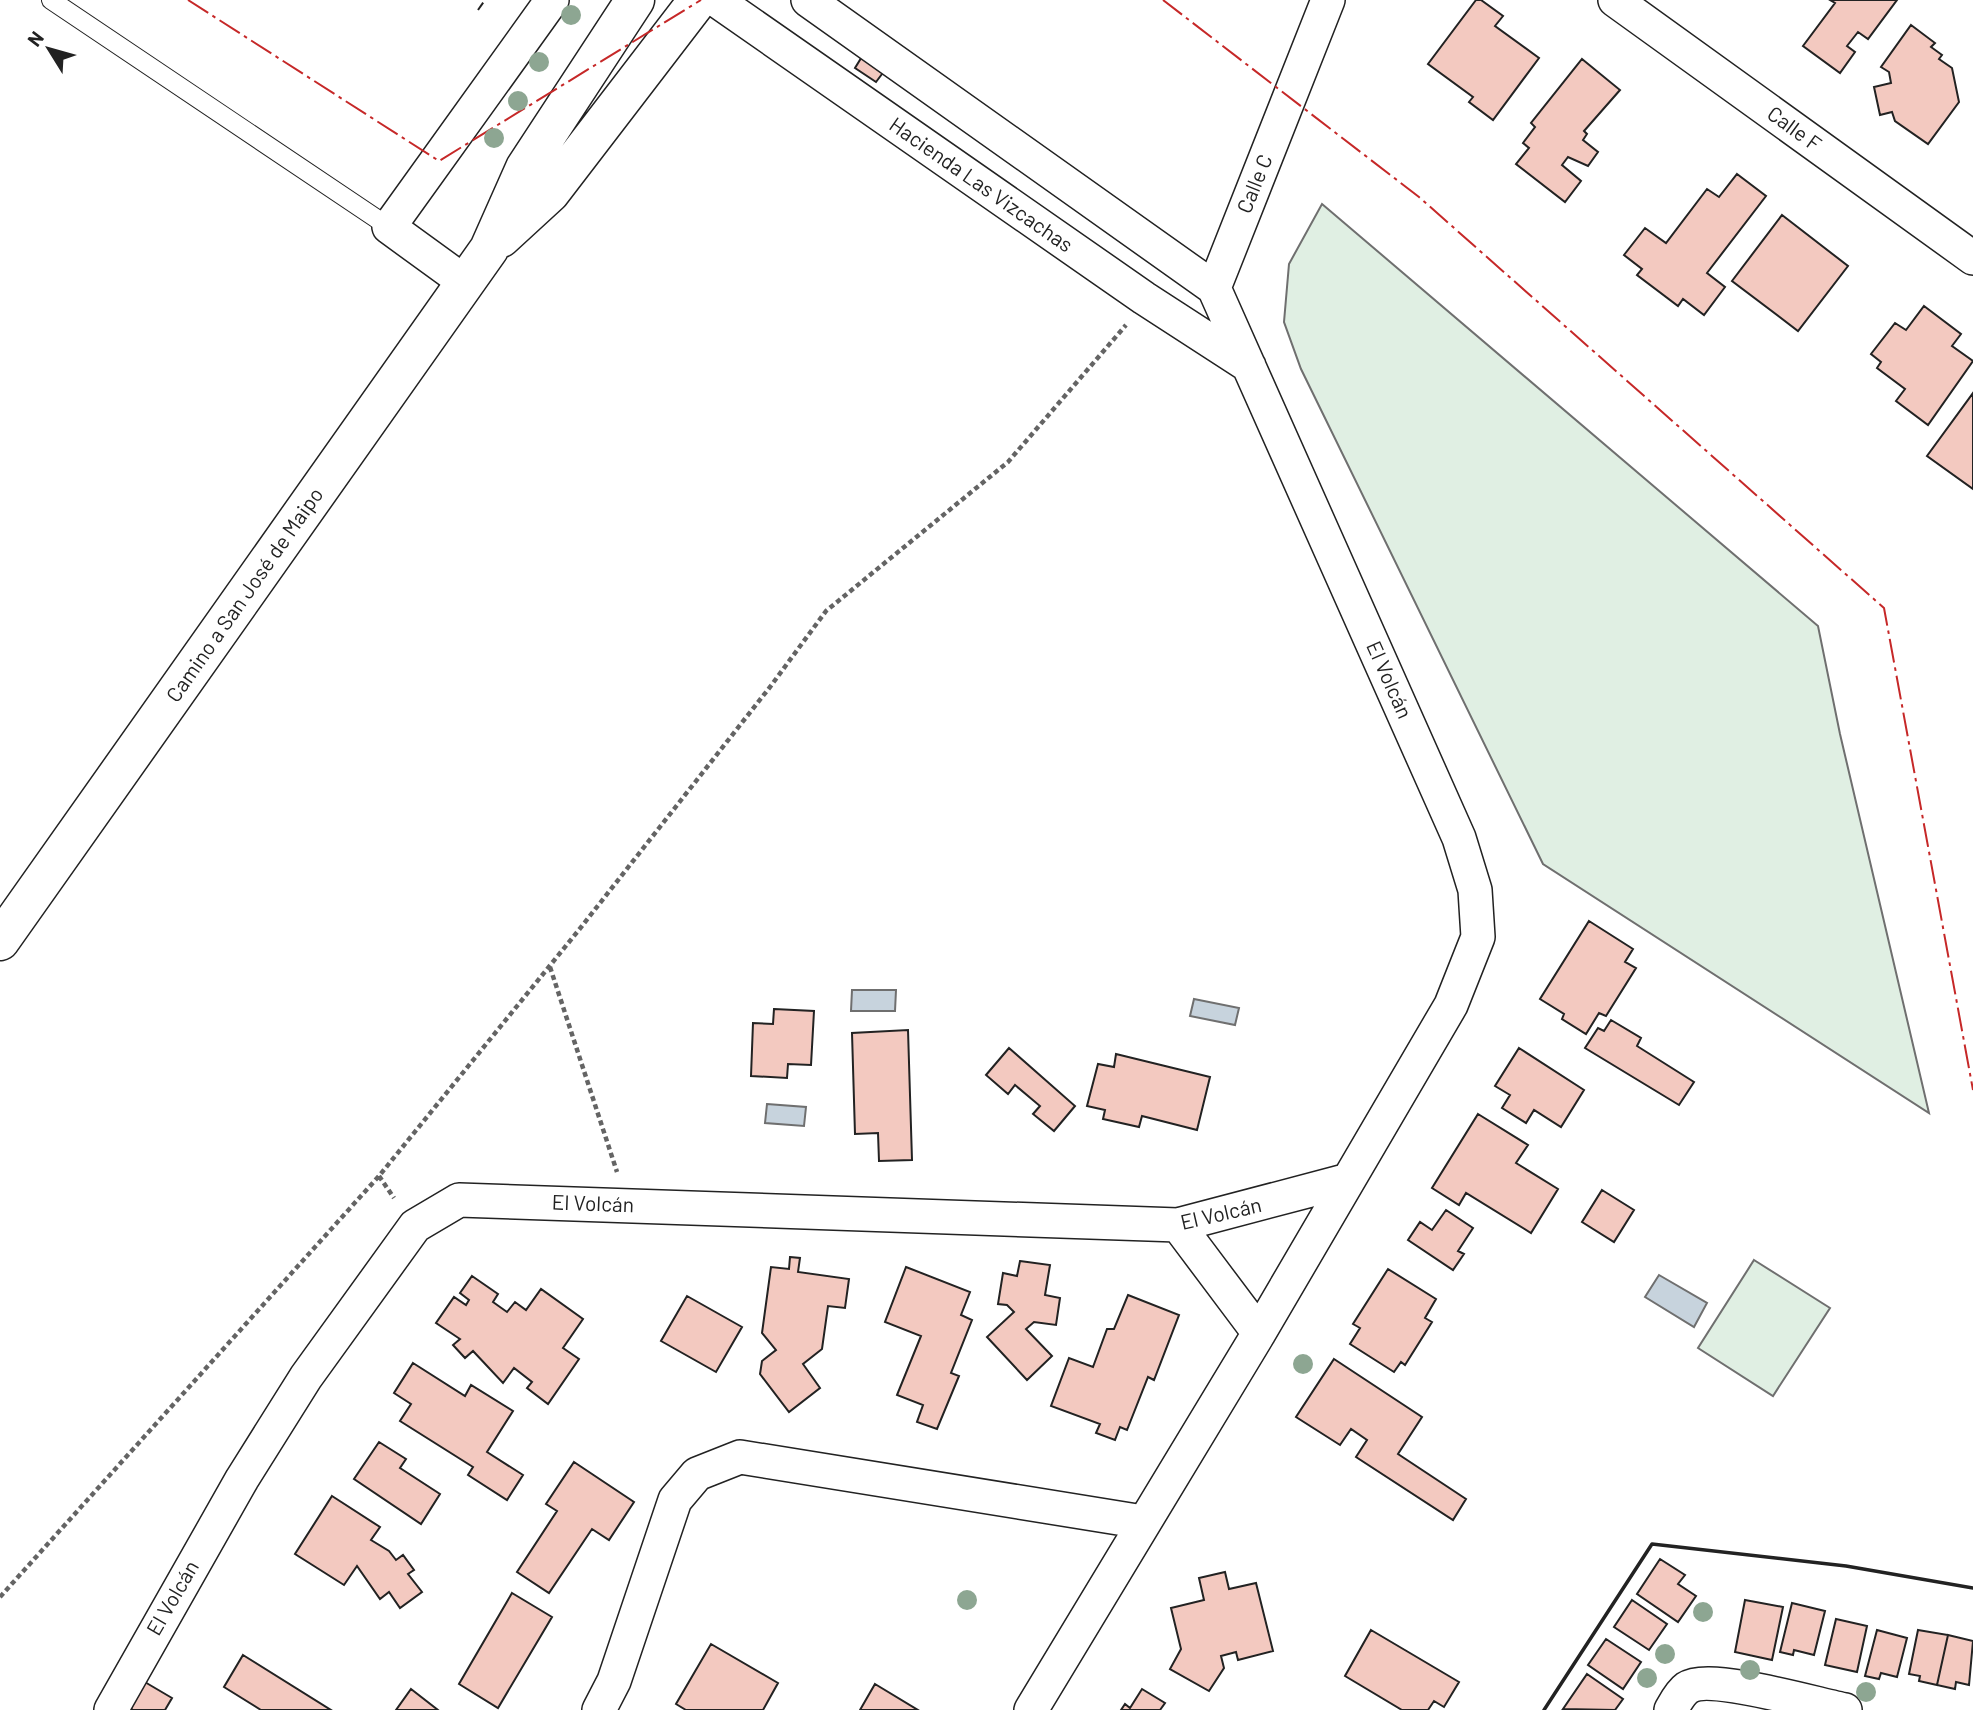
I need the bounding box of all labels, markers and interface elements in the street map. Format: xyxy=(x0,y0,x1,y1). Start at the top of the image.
north arrow xyxy=(14,14,84,84)
text: N xyxy=(22,26,48,50)
street label: Calle F xyxy=(1763,100,1827,156)
street label: Hacienda Las Vizcachas xyxy=(885,111,1078,257)
street label: Calle C xyxy=(1231,150,1277,216)
street label: Camino a San José de Maipo xyxy=(160,482,327,706)
street label: El Volcán xyxy=(1362,637,1419,722)
street label: El Volcán xyxy=(551,1189,635,1216)
street label: El Volcán xyxy=(1178,1191,1264,1234)
street label: El Volcán xyxy=(140,1555,203,1639)

